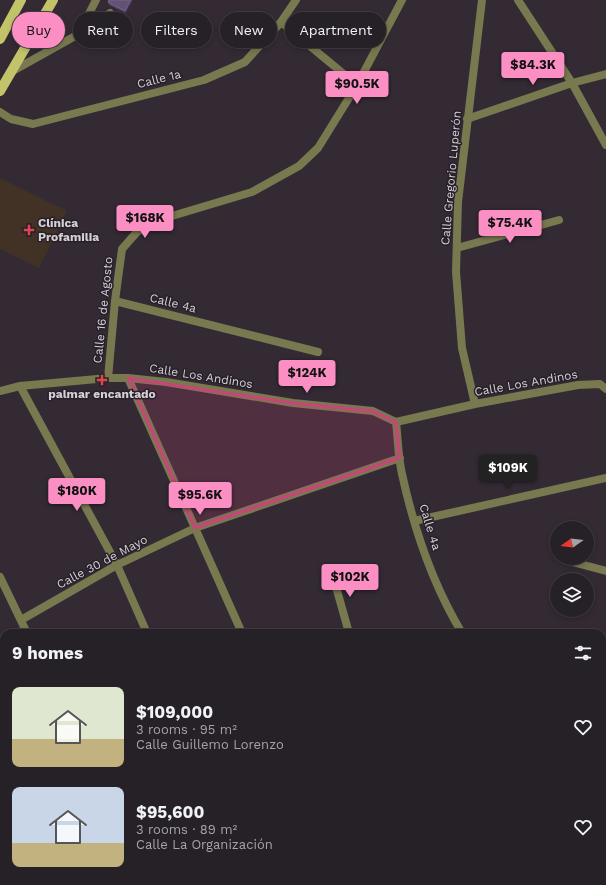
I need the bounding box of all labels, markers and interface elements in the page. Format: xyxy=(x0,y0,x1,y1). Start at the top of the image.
chip: Buy xyxy=(12,12,65,48)
chip: Rent xyxy=(73,12,133,48)
chip: Filters xyxy=(141,12,212,48)
chip: New xyxy=(220,12,277,48)
chip: Apartment xyxy=(285,12,386,48)
pin: $84.3K xyxy=(500,52,566,86)
text: $84.3K xyxy=(510,57,556,72)
street label: Calle 1a xyxy=(136,67,183,91)
pin: $90.5K xyxy=(324,71,390,105)
text: $90.5K xyxy=(335,76,379,91)
street label: Calle Gregorio Luperón xyxy=(438,110,464,246)
pin: $168K xyxy=(117,205,173,239)
text: $168K xyxy=(125,210,165,225)
pin: $75.4K xyxy=(477,210,543,244)
text: $75.4K xyxy=(488,215,532,230)
place label: Clínica Profamilia xyxy=(38,216,99,244)
marker: Clínica Profamilia xyxy=(23,224,35,236)
street label: Calle 16 de Agosto xyxy=(90,256,116,364)
street label: Calle 4a xyxy=(148,290,198,316)
pin: $124K xyxy=(279,360,335,394)
street label: Calle Los Andinos xyxy=(148,361,254,391)
text: $124K xyxy=(288,365,326,380)
street label: Calle Los Andinos xyxy=(473,367,579,399)
marker: palmar encantado xyxy=(97,375,107,385)
place label: palmar encantado xyxy=(48,387,156,401)
pin: $109K xyxy=(480,455,536,489)
text: $109K xyxy=(488,460,528,475)
pin: $180K xyxy=(49,478,105,512)
pin: $95.6K xyxy=(167,482,233,516)
text: $180K xyxy=(57,483,97,498)
text: $95.6K xyxy=(178,487,222,502)
street label: Calle 4a xyxy=(416,502,444,552)
north arrow xyxy=(550,521,594,565)
map controls xyxy=(550,521,594,617)
street label: Calle 30 de Mayo xyxy=(54,532,150,592)
pin: $102K xyxy=(322,564,378,598)
text: $102K xyxy=(330,569,370,584)
button: layers xyxy=(550,573,594,617)
icon: filters xyxy=(572,642,594,664)
text: 9 homes xyxy=(12,643,83,663)
text: $109,000 xyxy=(136,702,213,722)
icon: home xyxy=(44,703,92,751)
icon: heart xyxy=(572,716,594,738)
text: 3 rooms · 95 m² xyxy=(136,722,237,737)
text: Calle Guillemo Lorenzo xyxy=(136,737,284,752)
text: $95,600 xyxy=(136,802,204,822)
icon: home xyxy=(44,803,92,851)
icon: heart xyxy=(572,816,594,838)
text: 3 rooms · 89 m² xyxy=(136,822,237,837)
text: Calle La Organización xyxy=(136,837,273,852)

